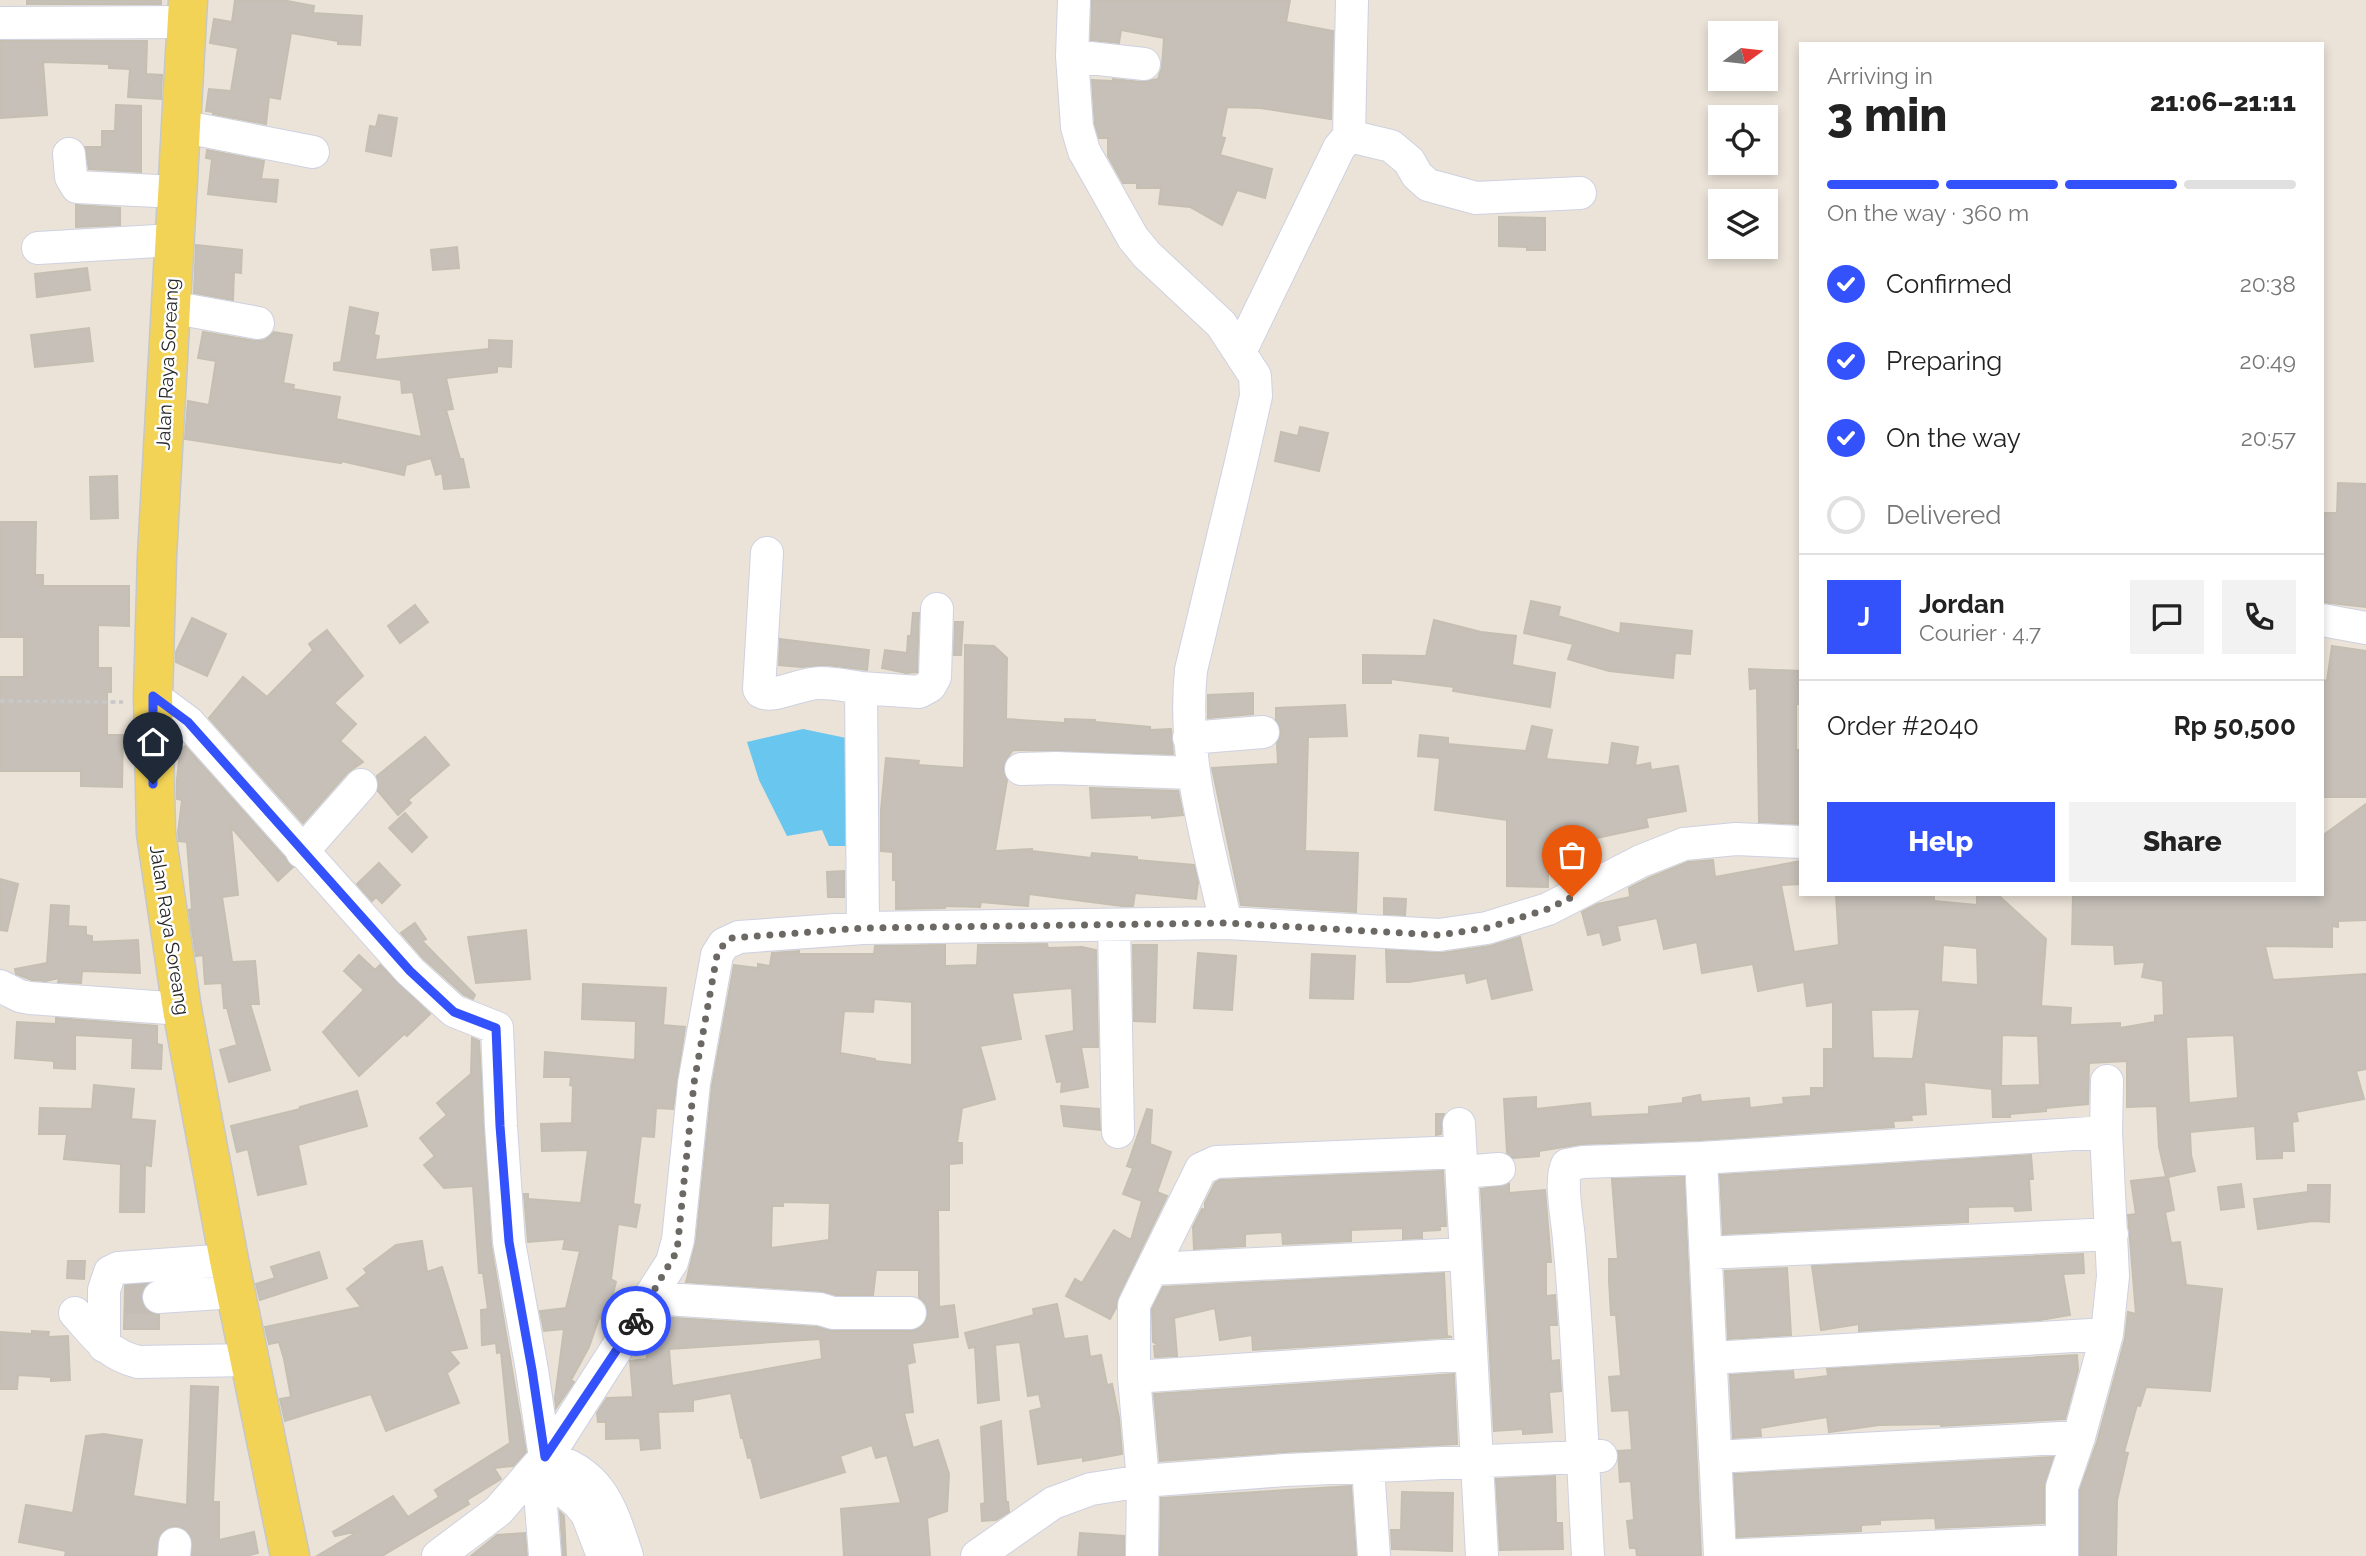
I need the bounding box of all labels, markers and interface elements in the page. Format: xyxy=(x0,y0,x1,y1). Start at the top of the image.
north arrow xyxy=(1708,21,1778,91)
map controls xyxy=(1708,21,1778,259)
text: Arriving in xyxy=(1827,62,1933,89)
text: 21:06–21:11 xyxy=(2150,87,2296,117)
text: 3 min xyxy=(1827,88,1947,142)
button: locate xyxy=(1708,105,1778,175)
button: layers xyxy=(1708,189,1778,259)
text: On the way · 360 m xyxy=(1827,199,2029,226)
icon: check xyxy=(1827,265,1865,303)
text: Confirmed xyxy=(1886,269,2012,299)
text: 20:38 xyxy=(2240,270,2296,297)
street label: Jalan Raya Soreang xyxy=(152,278,182,450)
icon: check xyxy=(1827,342,1865,380)
text: Preparing xyxy=(1886,346,2002,376)
text: 20:49 xyxy=(2240,347,2296,374)
icon: check xyxy=(1827,419,1865,457)
text: On the way xyxy=(1886,423,2021,453)
text: 20:57 xyxy=(2241,424,2296,451)
text: Delivered xyxy=(1886,500,2001,530)
button: chat xyxy=(2130,580,2204,654)
button: phone xyxy=(2222,580,2296,654)
text: Jordan xyxy=(1919,589,2005,619)
text: J xyxy=(1858,602,1870,632)
text: Courier · 4.7 xyxy=(1919,619,2041,646)
text: Order #2040 xyxy=(1827,711,1979,741)
text: Rp 50,500 xyxy=(2173,711,2296,741)
pin xyxy=(123,712,183,784)
icon: home xyxy=(134,723,172,761)
button: Help xyxy=(1827,802,2055,882)
button: Share xyxy=(2069,802,2296,882)
pin xyxy=(1542,825,1602,897)
icon: bag xyxy=(1553,836,1591,874)
street label: Jalan Raya Soreang xyxy=(146,843,194,1017)
courier xyxy=(601,1286,671,1356)
icon: bike xyxy=(617,1302,655,1340)

